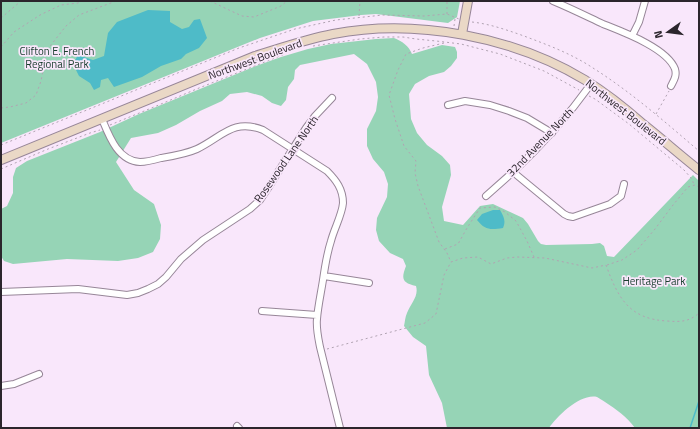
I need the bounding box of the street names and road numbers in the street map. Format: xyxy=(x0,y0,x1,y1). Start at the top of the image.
street label: Northwest Boulevard xyxy=(206,35,304,83)
street label: Northwest Boulevard xyxy=(582,75,670,149)
street label: 32nd Avenue North xyxy=(503,104,577,180)
street label: Rosewood Lane North xyxy=(250,112,322,206)

